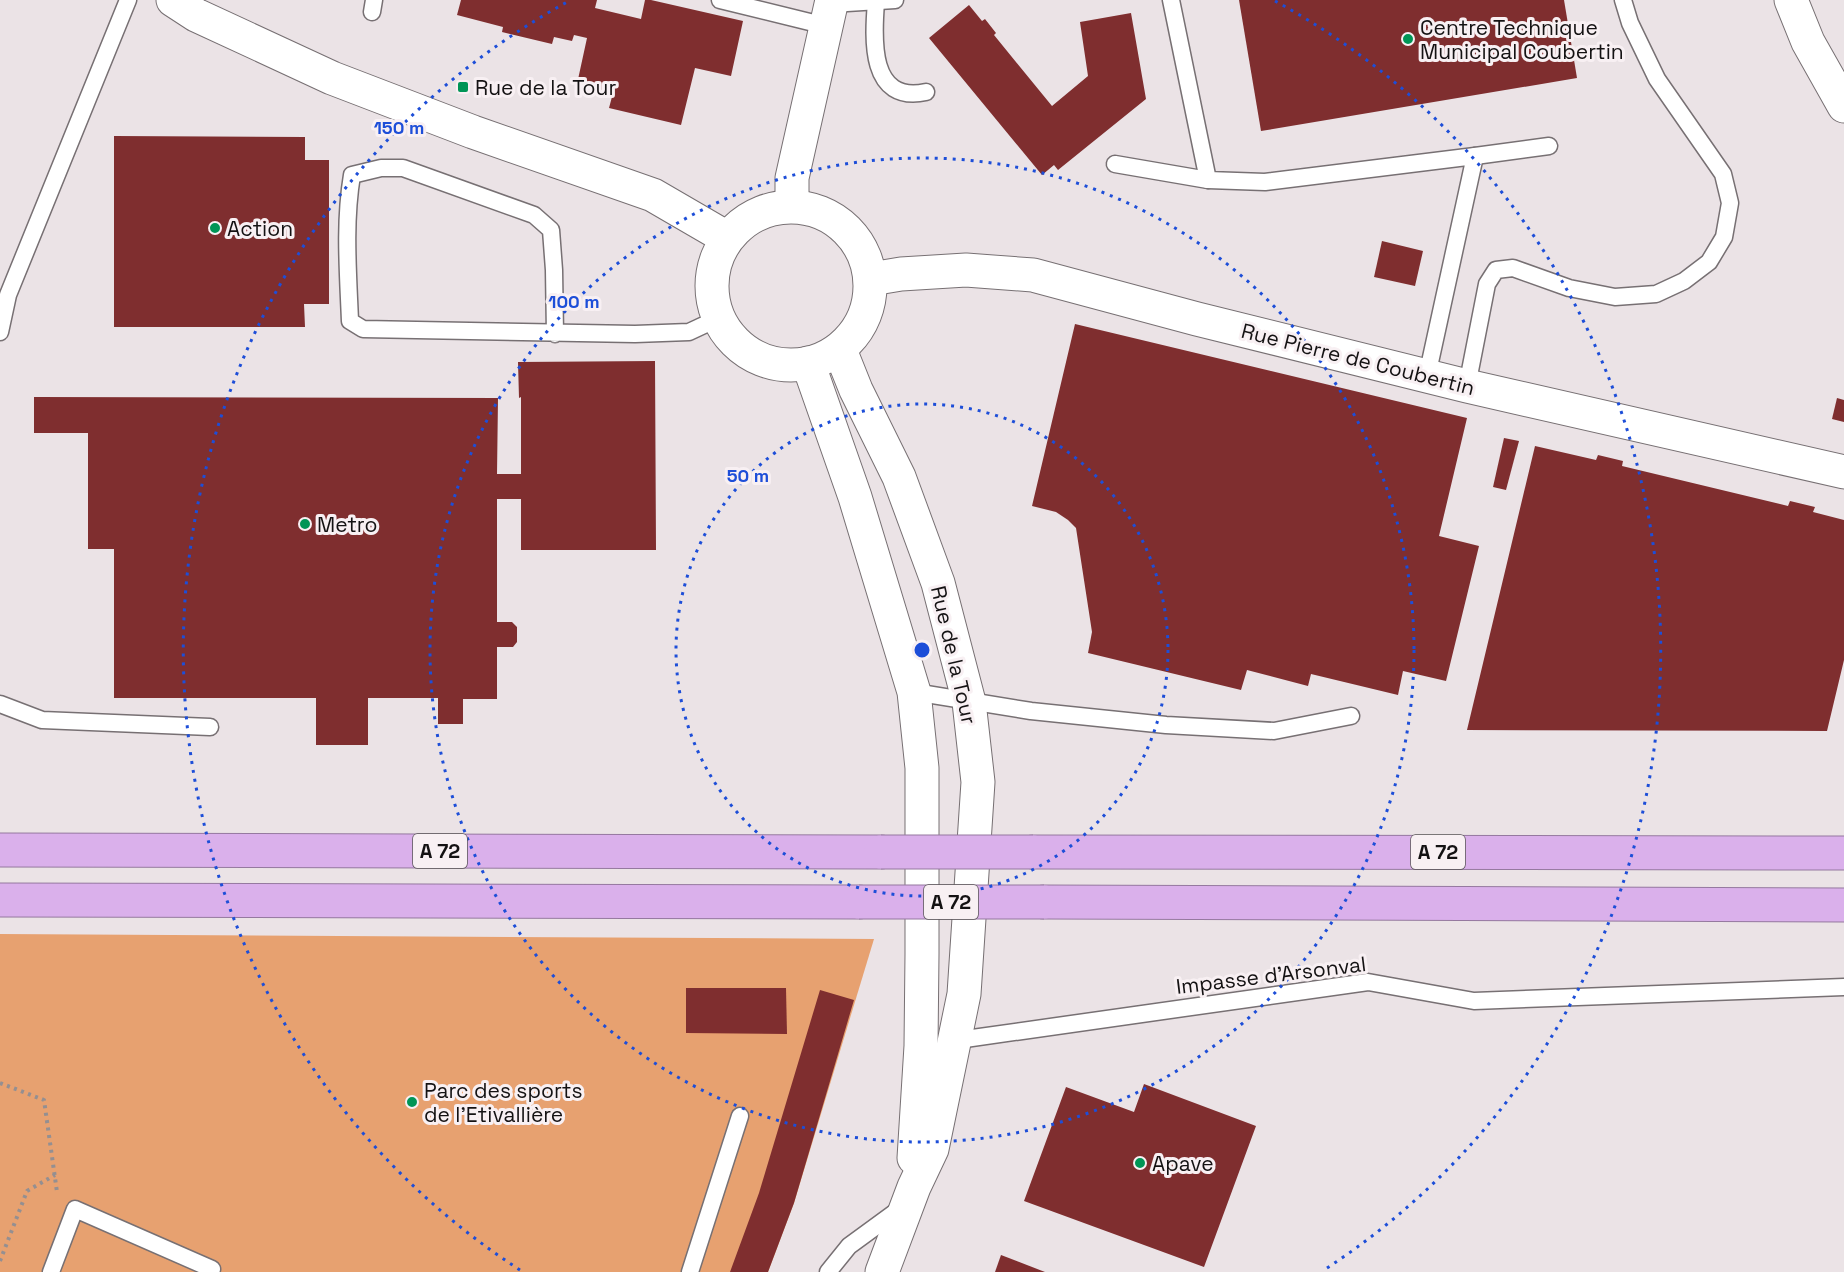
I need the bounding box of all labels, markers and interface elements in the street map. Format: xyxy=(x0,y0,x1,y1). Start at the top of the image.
place label: Centre Technique Municipal Coubertin xyxy=(1420,14,1624,65)
marker: Centre Technique Municipal Coubertin xyxy=(1401,32,1415,46)
place label: Rue de la Tour xyxy=(475,74,616,101)
marker: Rue de la Tour xyxy=(456,80,470,94)
text: 150 m xyxy=(374,116,424,139)
place label: Action xyxy=(227,215,293,242)
marker: Action xyxy=(208,221,222,235)
text: 100 m xyxy=(548,290,600,313)
street label: Rue Pierre de Coubertin xyxy=(1238,317,1478,401)
text: 50 m xyxy=(727,464,769,487)
place label: Metro xyxy=(317,511,377,538)
marker: Metro xyxy=(298,517,312,531)
street label: Rue de la Tour xyxy=(925,583,983,727)
centre of rings xyxy=(912,640,932,660)
road number: A 72 xyxy=(413,834,467,868)
road number: A 72 xyxy=(1411,835,1465,869)
road number: A 72 xyxy=(924,885,978,919)
street label: Impasse d'Arsonval xyxy=(1174,950,1368,1000)
place label: Parc des sports de l'Etivallière xyxy=(424,1077,583,1128)
marker: Parc des sports de l'Etivallière xyxy=(405,1095,419,1109)
place label: Apave xyxy=(1152,1150,1214,1177)
marker: Apave xyxy=(1133,1156,1147,1170)

